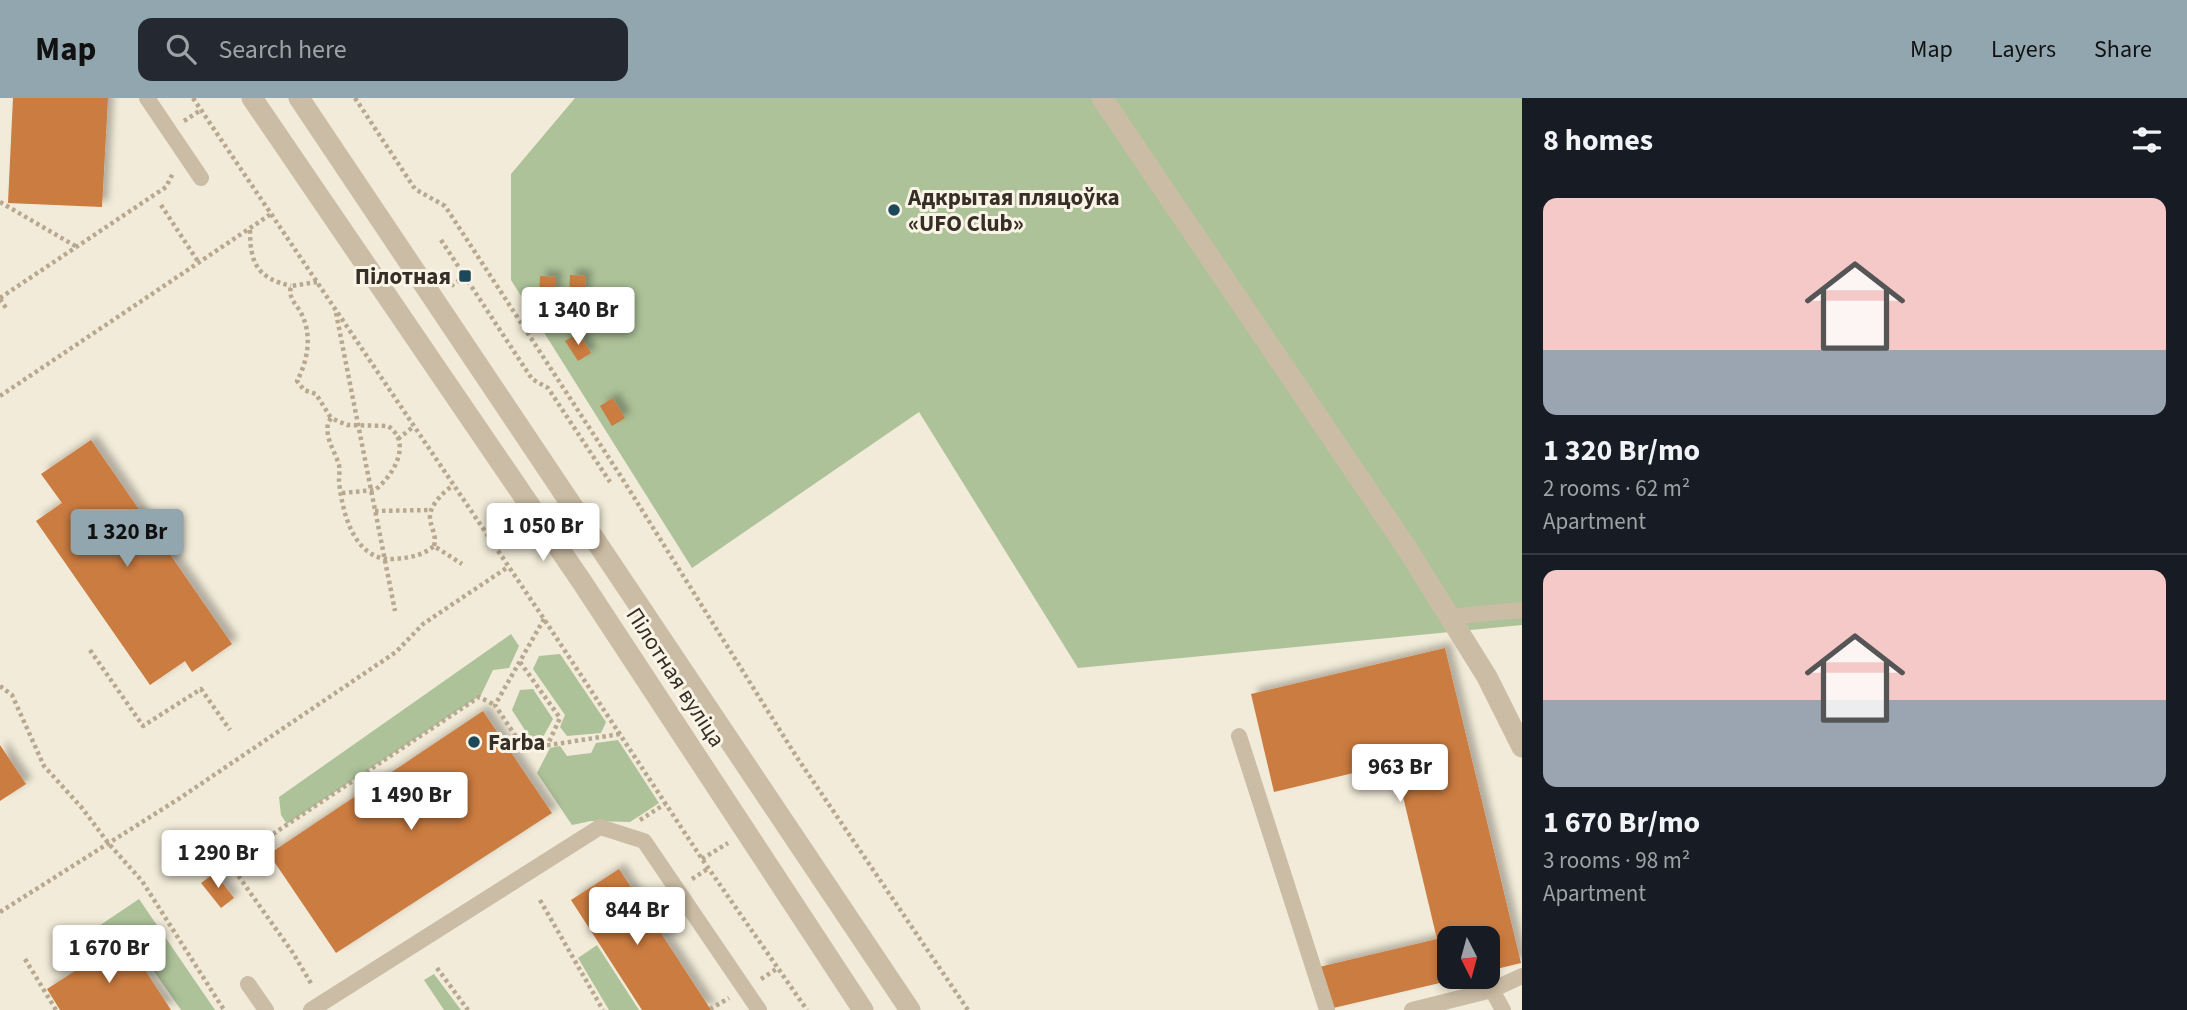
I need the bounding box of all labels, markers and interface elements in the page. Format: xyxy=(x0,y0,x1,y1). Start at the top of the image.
search box xyxy=(138,18,628,81)
text: Map xyxy=(35,26,96,73)
icon: search xyxy=(162,30,200,68)
text: Search here xyxy=(218,31,347,68)
text: Map xyxy=(1910,32,1953,67)
text: Layers xyxy=(1991,32,2056,67)
text: Share xyxy=(2094,32,2152,67)
text: 8 homes xyxy=(1543,119,1653,162)
icon: filters xyxy=(2128,121,2166,159)
place label: Адкрытая пляцоўка «UFO Club» xyxy=(907,181,1120,240)
marker: Адкрытая пляцоўка «UFO Club» xyxy=(886,202,902,218)
icon: home xyxy=(1792,243,1918,369)
place label: Пілотная xyxy=(355,260,451,293)
marker: Пілотная xyxy=(457,268,473,284)
pin: 1 340 Br xyxy=(506,288,650,347)
text: 1 340 Br xyxy=(538,293,618,326)
text: 1 320 Br/mo xyxy=(1543,429,1700,472)
text: 2 rooms · 62 m² xyxy=(1543,472,1690,505)
pin: 1 050 Br xyxy=(471,504,615,563)
text: Apartment xyxy=(1543,505,1646,538)
text: 1 050 Br xyxy=(503,509,583,542)
pin: 1 320 Br xyxy=(55,510,199,569)
text: 1 320 Br xyxy=(87,515,167,548)
street label: Пілотная вуліца xyxy=(618,601,733,754)
icon: home xyxy=(1792,615,1918,741)
place label: Farba xyxy=(488,726,546,759)
marker: Farba xyxy=(466,734,482,750)
pin: 963 Br xyxy=(1343,744,1457,804)
text: 963 Br xyxy=(1368,750,1432,783)
pin: 1 490 Br xyxy=(339,772,483,832)
text: 1 490 Br xyxy=(371,778,451,811)
text: 1 670 Br/mo xyxy=(1543,801,1700,844)
pin: 1 290 Br xyxy=(146,830,290,890)
text: 1 290 Br xyxy=(178,836,258,869)
text: 3 rooms · 98 m² xyxy=(1543,844,1690,877)
text: Apartment xyxy=(1543,877,1646,910)
pin: 844 Br xyxy=(580,888,694,947)
text: 844 Br xyxy=(605,893,669,926)
pin: 1 670 Br xyxy=(37,926,181,985)
north arrow xyxy=(1437,926,1500,989)
map controls xyxy=(1437,926,1500,989)
text: 1 670 Br xyxy=(69,931,149,964)

